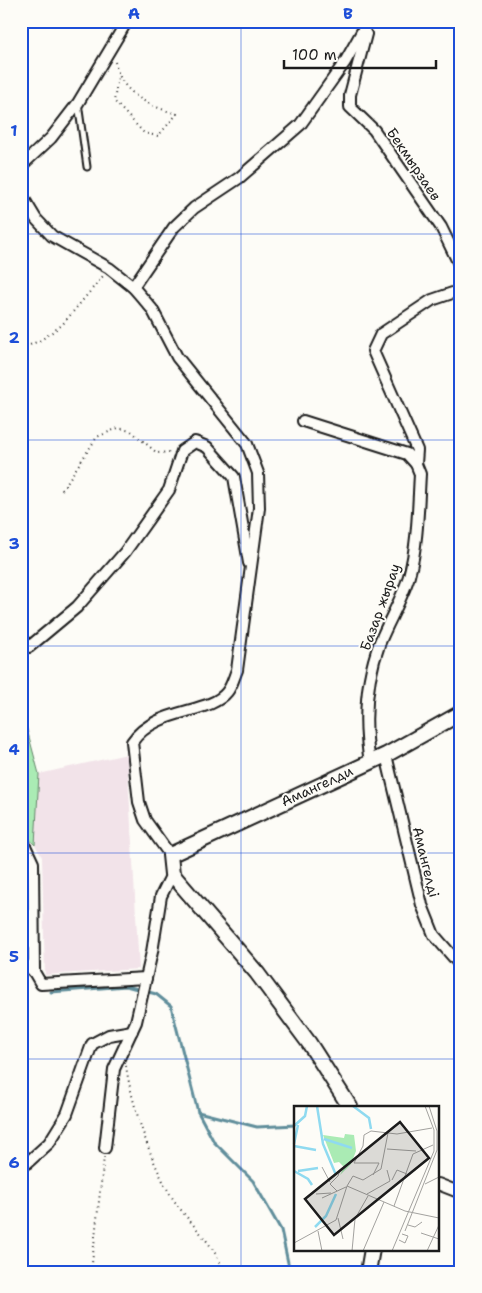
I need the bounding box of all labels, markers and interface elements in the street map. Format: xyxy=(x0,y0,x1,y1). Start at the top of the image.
text: A xyxy=(128,3,140,24)
text: B xyxy=(343,3,353,24)
scale bar xyxy=(284,38,437,70)
text: 100 m xyxy=(292,45,337,65)
text: 1 xyxy=(10,120,18,141)
street label: Бекмырзаев xyxy=(383,124,445,204)
text: 2 xyxy=(8,327,20,348)
text: 3 xyxy=(8,533,20,554)
street label: Базар жырау xyxy=(356,561,404,653)
text: 4 xyxy=(8,739,20,760)
street label: Амангелди xyxy=(278,761,356,811)
street label: Амангелді xyxy=(409,825,443,899)
text: 5 xyxy=(9,946,19,967)
inset map xyxy=(294,1106,440,1250)
text: 6 xyxy=(8,1152,20,1173)

